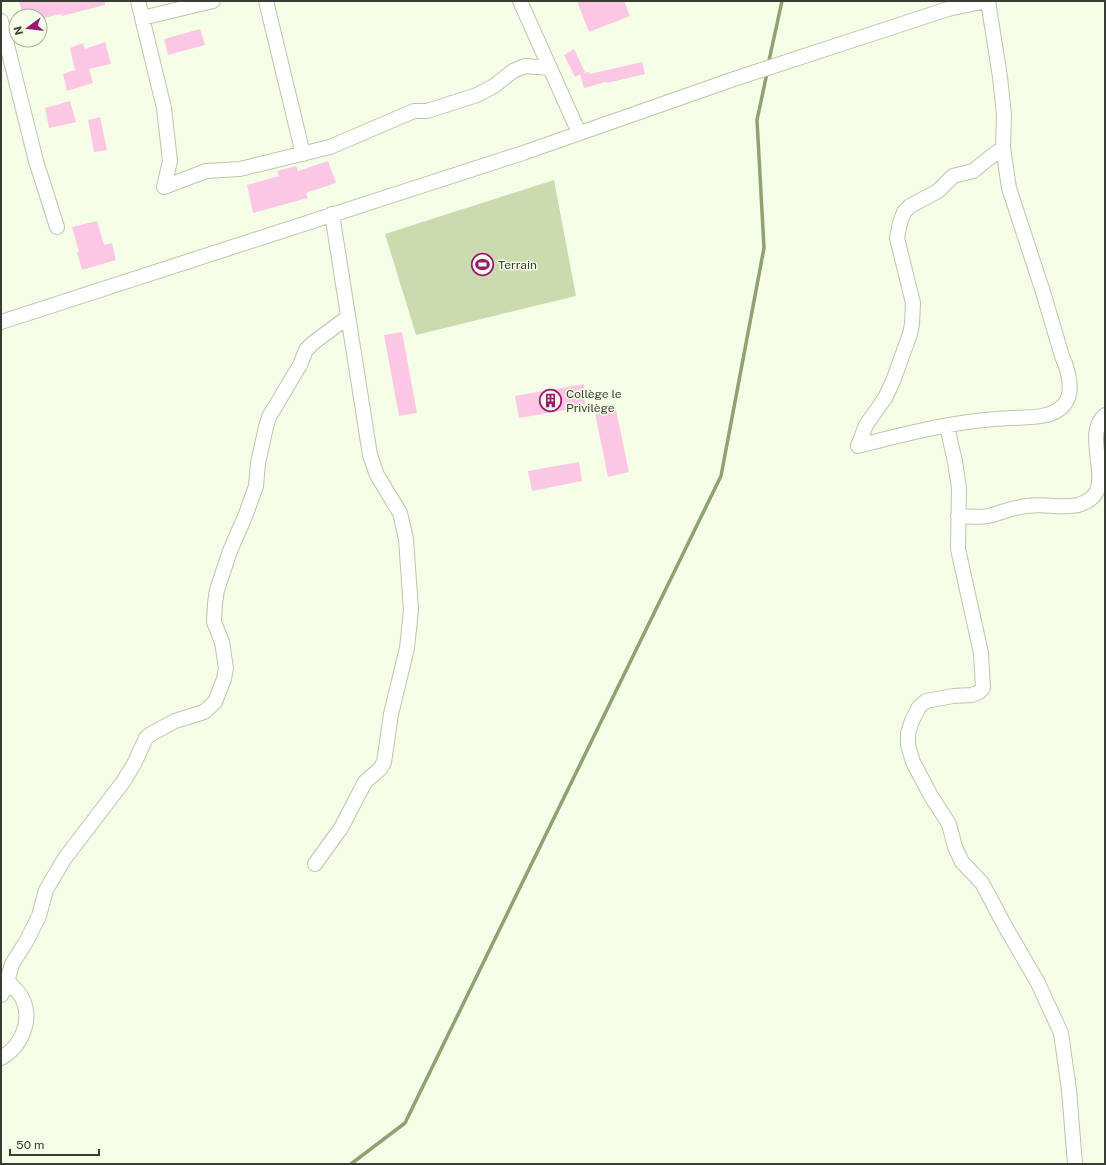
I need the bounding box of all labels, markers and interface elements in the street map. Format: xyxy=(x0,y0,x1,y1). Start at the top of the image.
north arrow xyxy=(8,8,48,48)
text: N xyxy=(11,25,25,36)
sports icon: Terrain xyxy=(470,252,496,278)
place label: Terrain xyxy=(498,258,537,272)
place label: Collège le Privilège xyxy=(566,387,622,415)
building icon: Collège le Privilège xyxy=(537,388,563,414)
scale bar xyxy=(10,1131,99,1157)
text: 50 m xyxy=(16,1138,44,1152)

